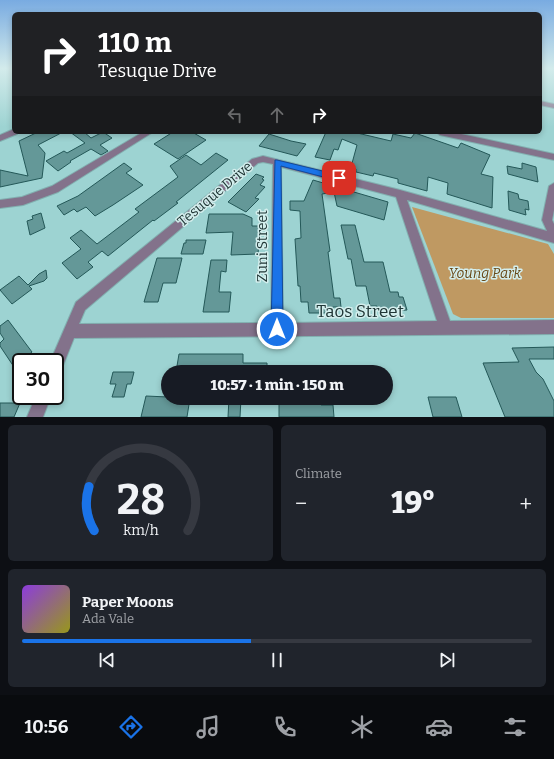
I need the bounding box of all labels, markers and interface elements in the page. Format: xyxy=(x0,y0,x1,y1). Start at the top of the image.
text: 110 m xyxy=(98,26,172,59)
icon: right xyxy=(32,28,84,80)
text: Tesuque Drive xyxy=(98,60,217,82)
icon: left xyxy=(224,104,246,126)
icon: ahead xyxy=(266,104,288,126)
icon: right xyxy=(308,104,330,126)
street label: Tesuque Drive xyxy=(174,158,256,230)
pin xyxy=(322,161,356,195)
icon: arrive xyxy=(328,167,350,189)
street label: Zuni Street xyxy=(254,210,271,282)
park label: Young Park xyxy=(449,265,522,282)
street label: Taos Street xyxy=(316,301,404,322)
position arrow xyxy=(256,308,298,350)
speed limit sign: 30 xyxy=(12,353,64,405)
text: 10:57 · 1 min · 150 m xyxy=(210,376,344,394)
text: Climate xyxy=(295,466,342,481)
text: 28 xyxy=(116,475,165,525)
text: 19° xyxy=(391,485,435,521)
text: − xyxy=(295,490,307,517)
text: + xyxy=(519,490,532,517)
text: km/h xyxy=(123,522,158,539)
text: Paper Moons xyxy=(82,593,174,611)
text: Ada Vale xyxy=(82,611,134,626)
icon: previous xyxy=(96,649,118,671)
icon: pause xyxy=(266,649,288,671)
icon: next xyxy=(436,649,458,671)
icon: directions xyxy=(117,713,145,741)
icon: music xyxy=(194,713,222,741)
icon: phone xyxy=(271,713,299,741)
icon: climate xyxy=(348,713,376,741)
icon: car xyxy=(425,713,453,741)
icon: filters xyxy=(501,713,529,741)
text: 10:56 xyxy=(24,716,68,738)

